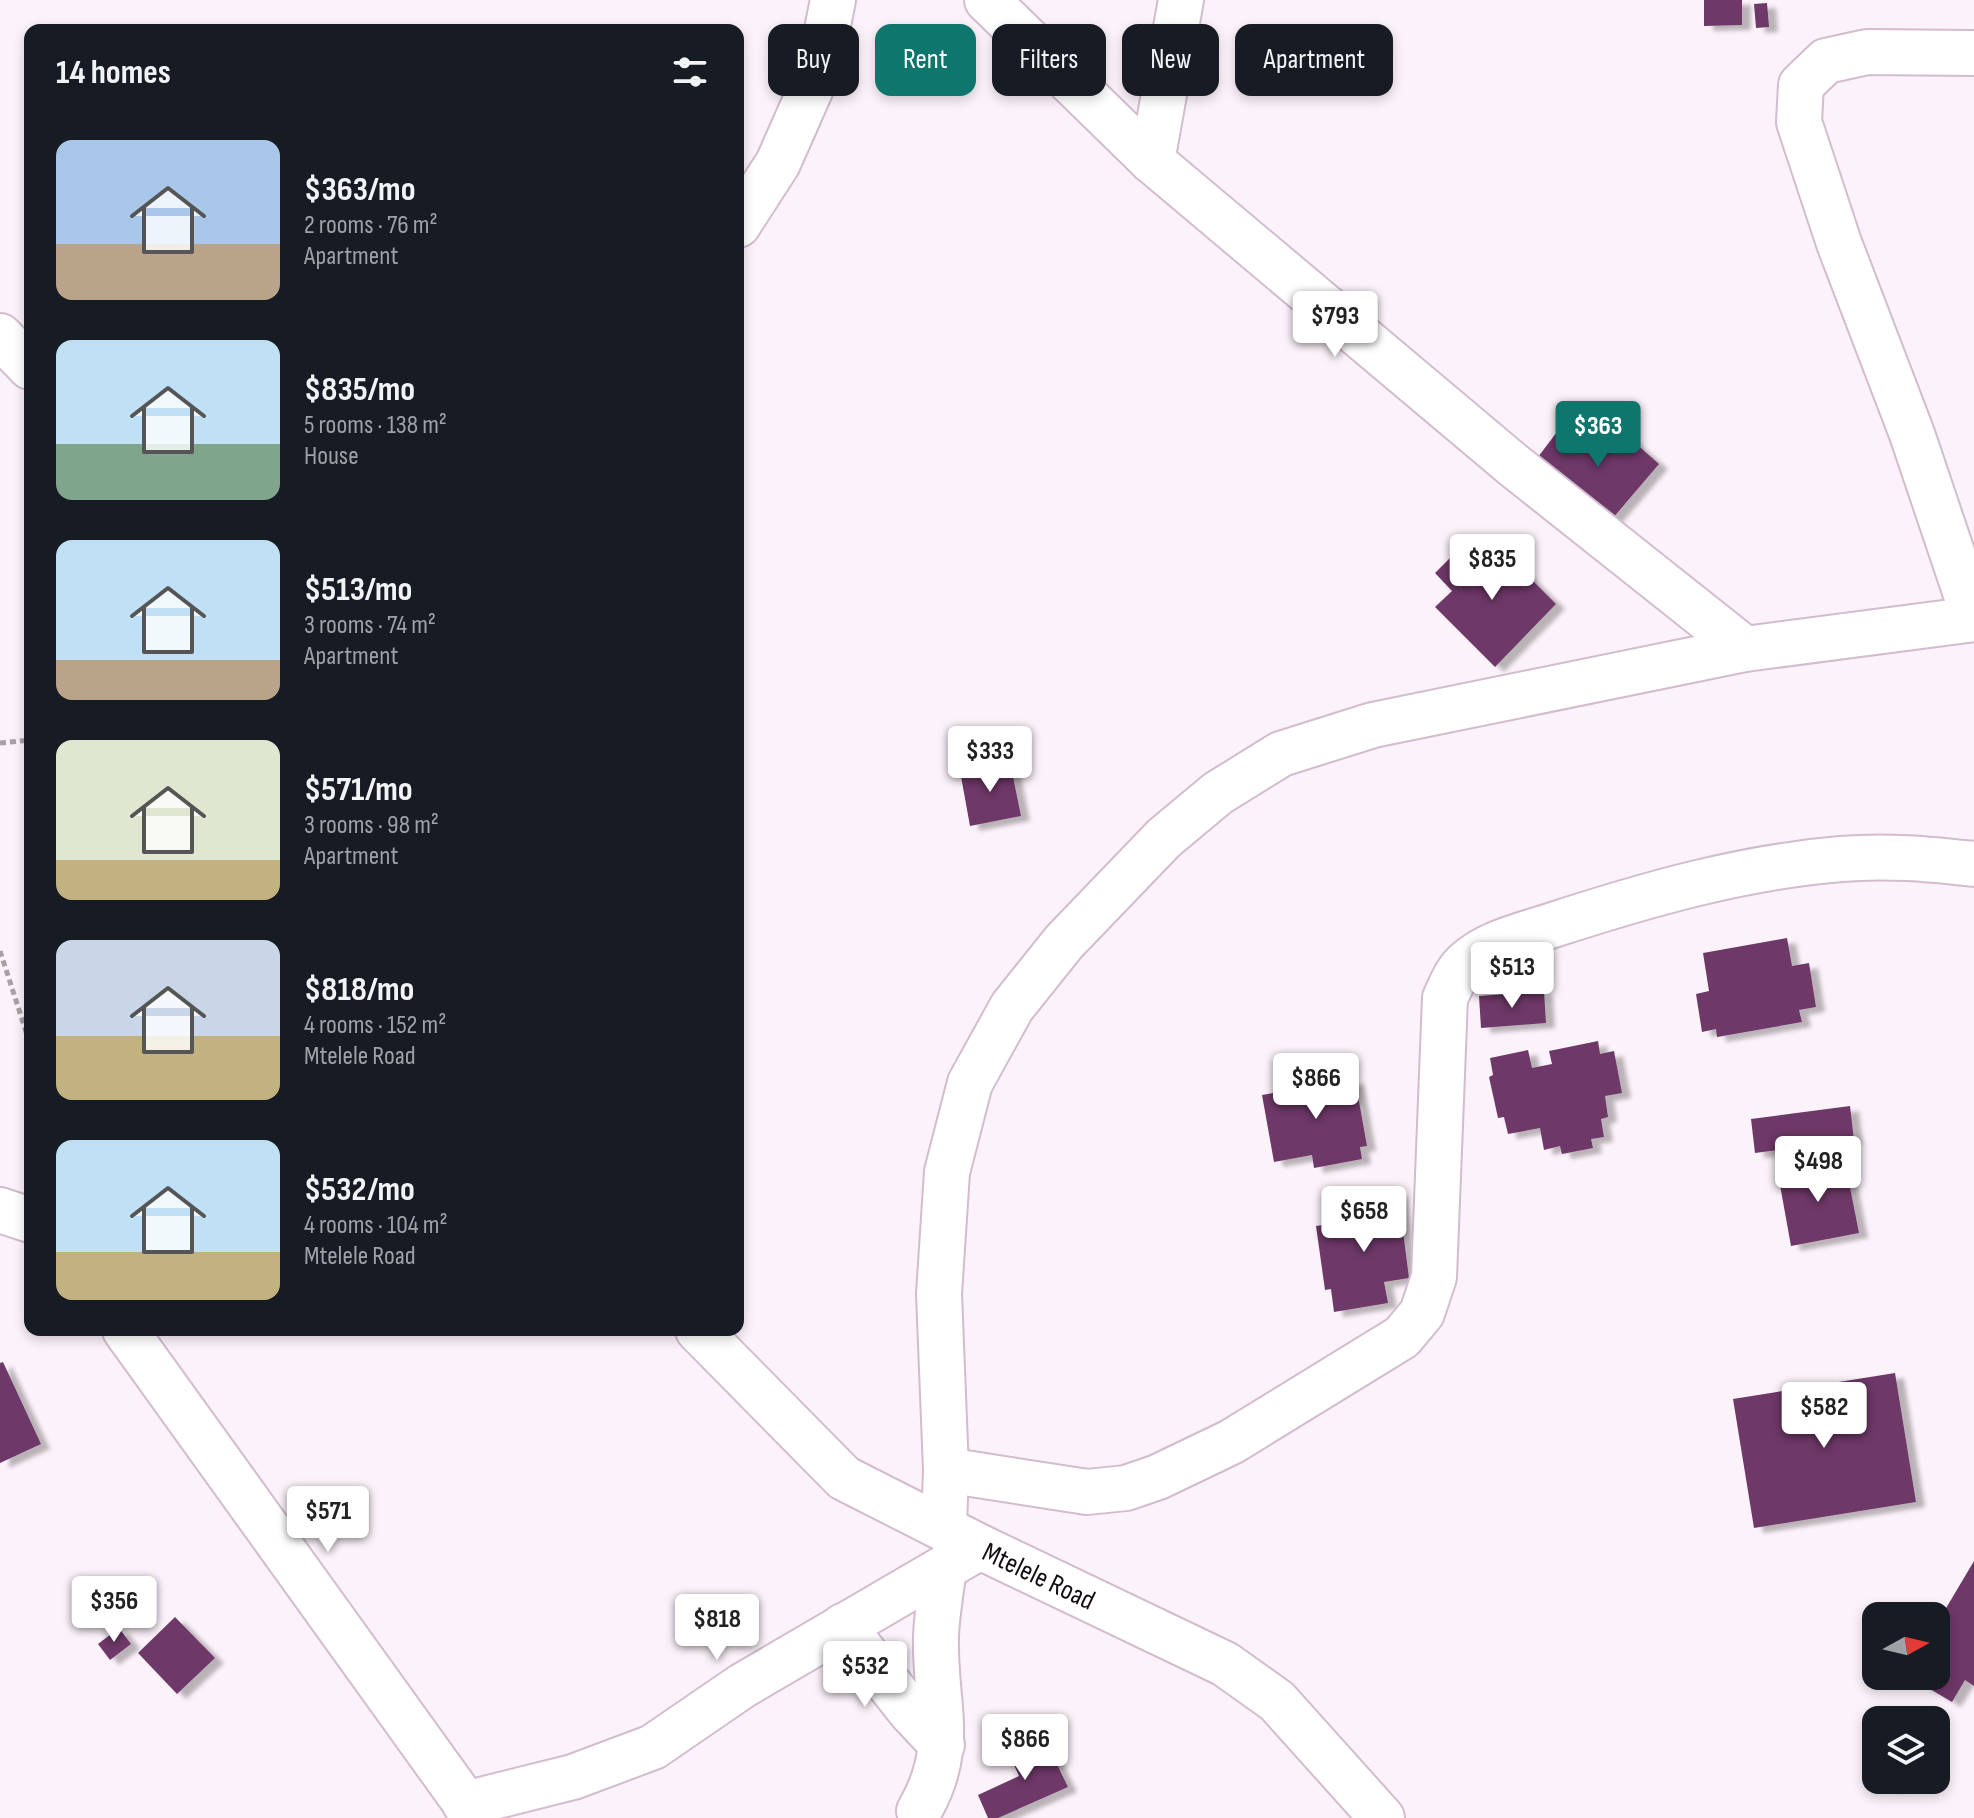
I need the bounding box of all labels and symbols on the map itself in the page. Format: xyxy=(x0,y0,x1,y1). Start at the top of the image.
pin: $793 xyxy=(1288,291,1382,359)
pin: $363 xyxy=(1551,401,1645,469)
pin: $835 xyxy=(1445,534,1539,602)
pin: $333 xyxy=(943,726,1037,794)
pin: $513 xyxy=(1465,942,1559,1010)
pin: $866 xyxy=(1269,1053,1363,1121)
pin: $498 xyxy=(1771,1136,1865,1204)
pin: $658 xyxy=(1317,1186,1411,1254)
pin: $582 xyxy=(1777,1382,1871,1450)
pin: $571 xyxy=(281,1486,375,1554)
street label: Mtelele Road xyxy=(977,1536,1100,1617)
pin: $356 xyxy=(67,1576,161,1644)
pin: $818 xyxy=(670,1594,764,1662)
north arrow xyxy=(1862,1602,1950,1690)
pin: $532 xyxy=(818,1641,912,1709)
pin: $866 xyxy=(978,1714,1072,1782)

